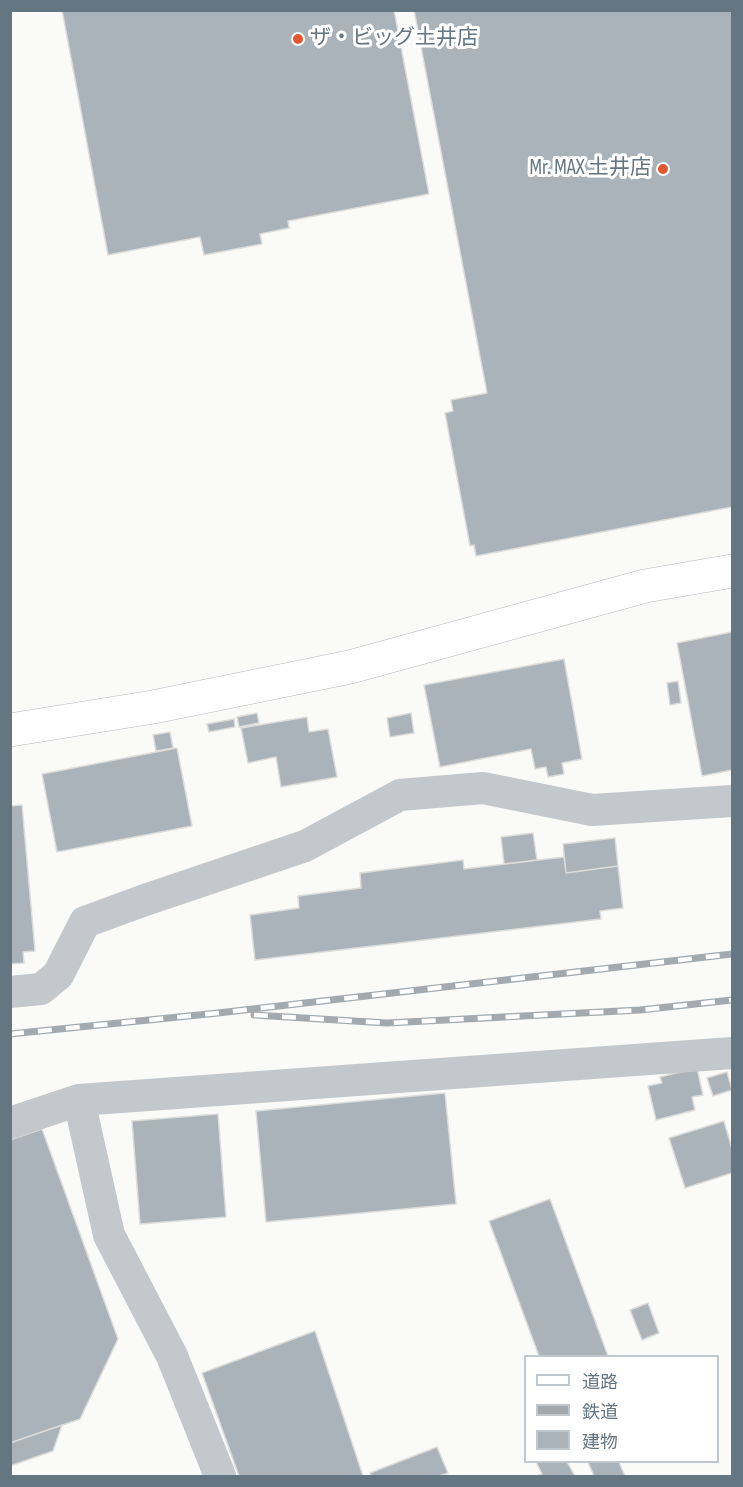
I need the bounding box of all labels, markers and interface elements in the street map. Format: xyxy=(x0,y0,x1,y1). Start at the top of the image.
place label: ザ・ビッグ土井店 xyxy=(310,26,478,52)
marker: ザ・ビッグ土井店 xyxy=(291,32,305,46)
place label: Mr. MAX 土井店 xyxy=(530,156,651,182)
marker: Mr. MAX 土井店 xyxy=(656,162,670,176)
legend xyxy=(524,1355,719,1463)
text: 道路 xyxy=(582,1372,618,1393)
text: 鉄道 xyxy=(582,1402,618,1423)
text: 建物 xyxy=(582,1432,618,1453)

